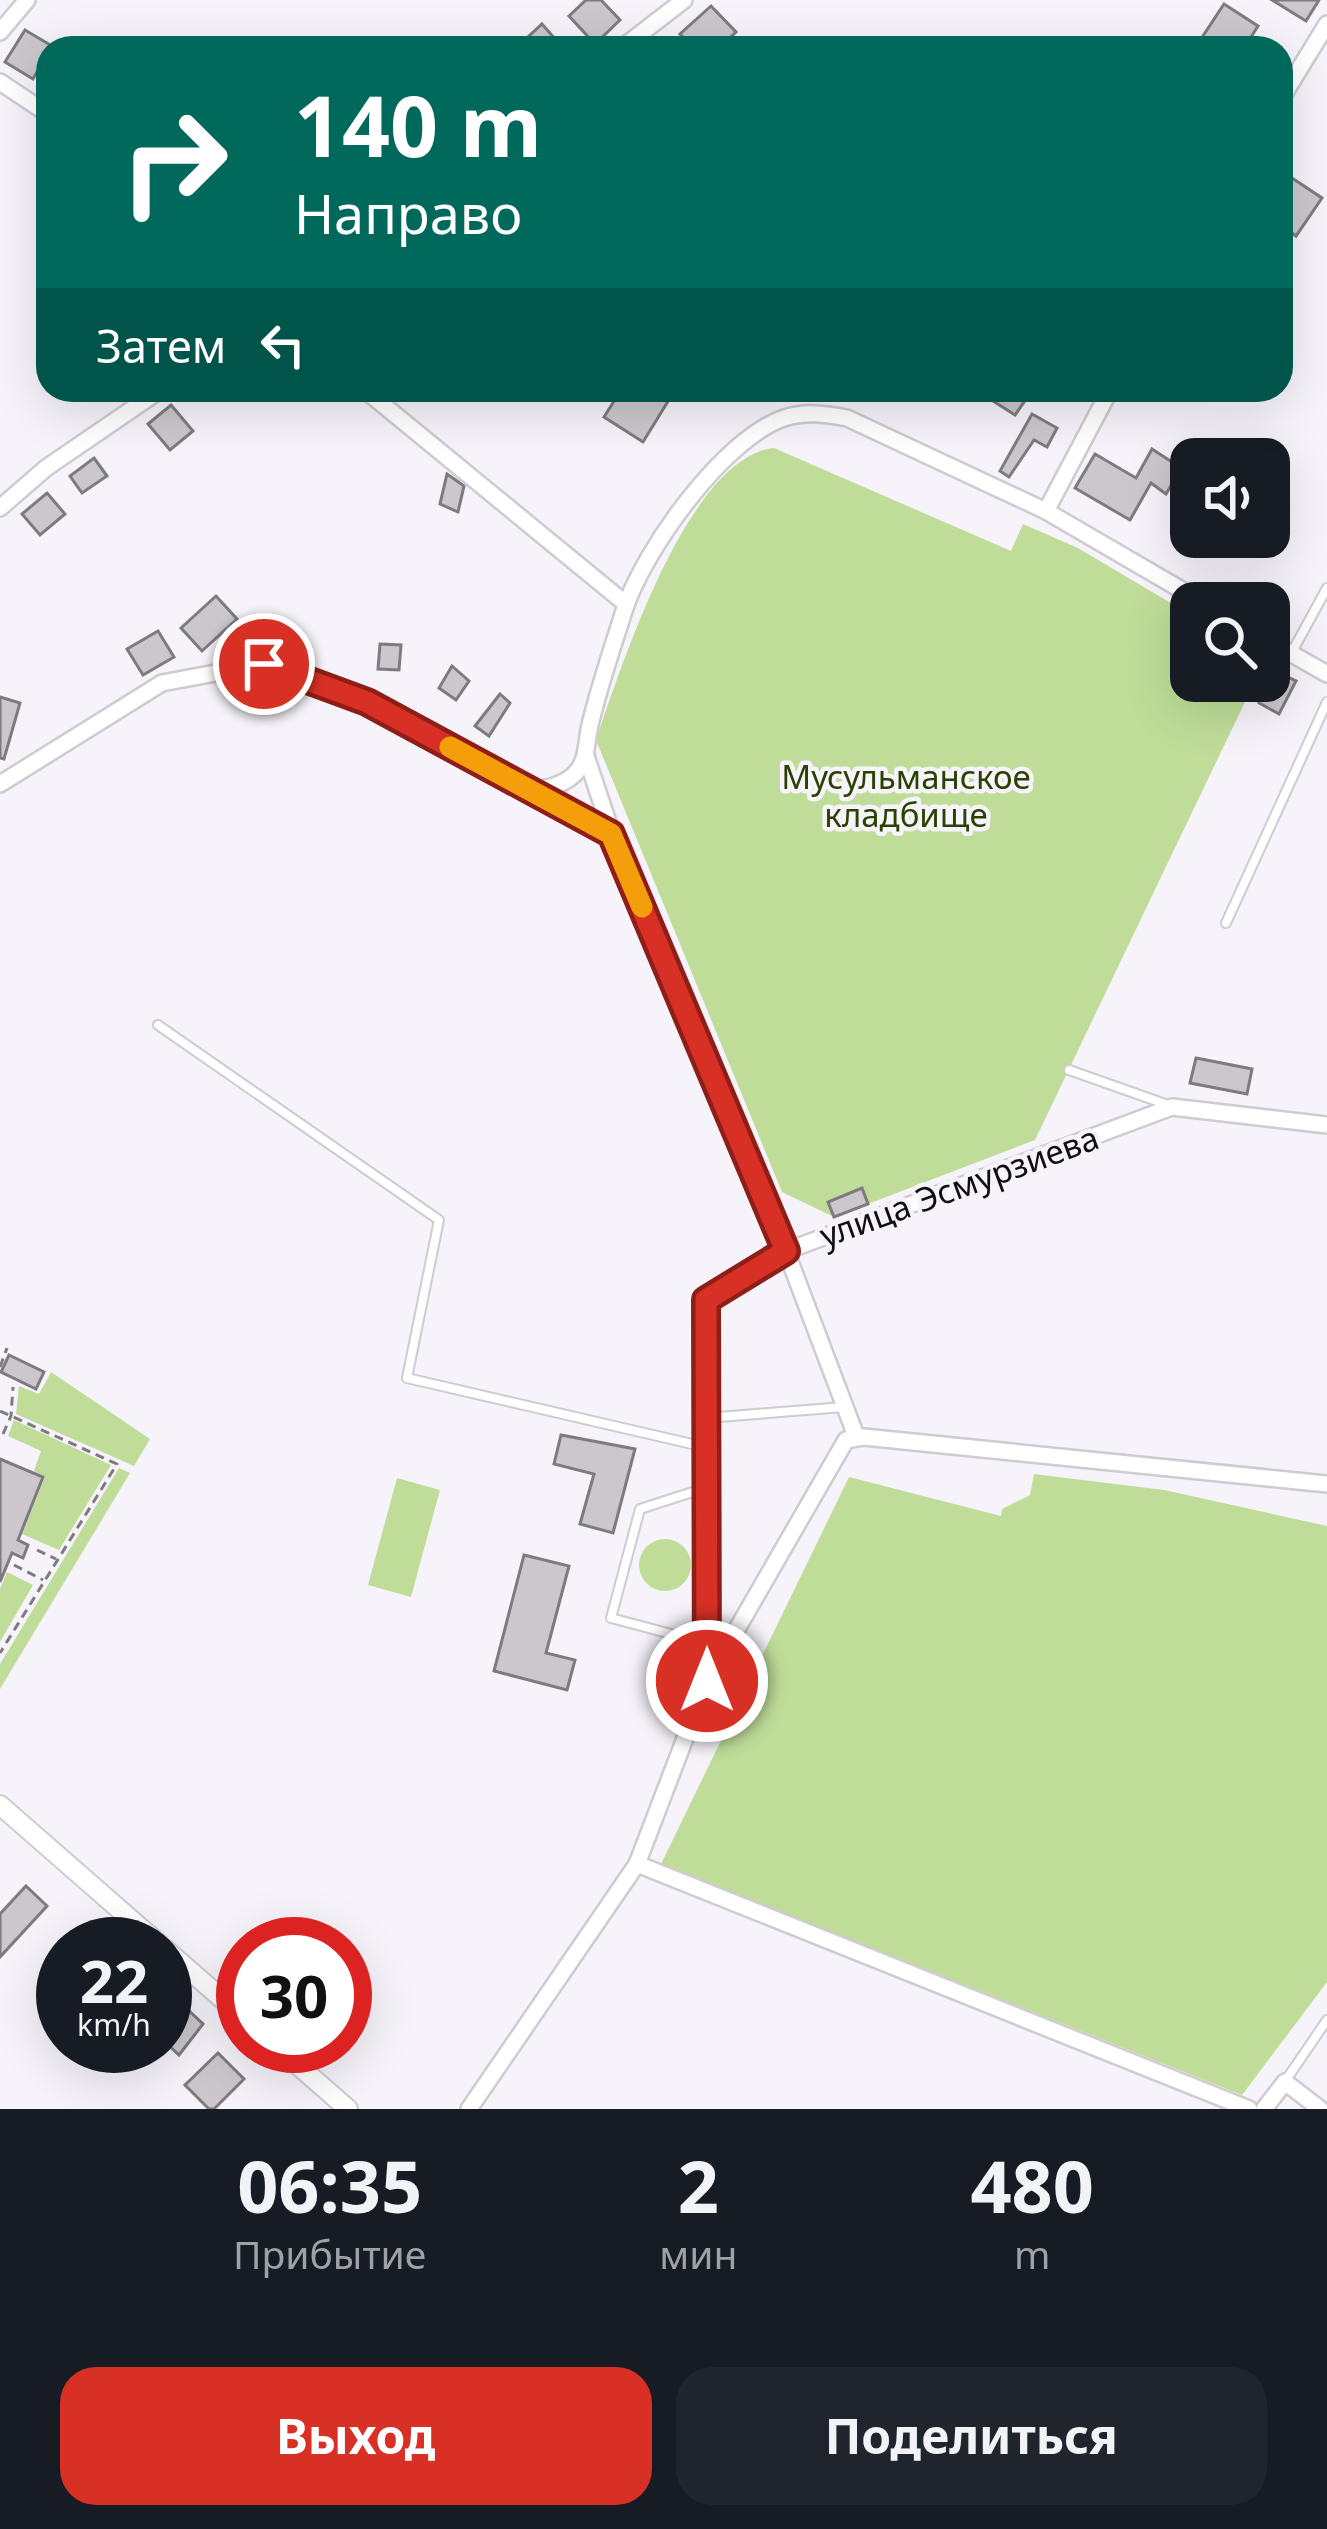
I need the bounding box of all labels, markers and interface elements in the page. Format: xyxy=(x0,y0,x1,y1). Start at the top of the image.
text: 140 m xyxy=(294,67,542,182)
icon: right xyxy=(96,84,252,240)
text: Направо xyxy=(294,176,522,250)
icon: left xyxy=(250,312,316,378)
text: Затем xyxy=(96,315,226,376)
map controls xyxy=(1170,438,1290,702)
button: sound xyxy=(1170,438,1290,558)
button: search xyxy=(1170,582,1290,702)
pin xyxy=(213,613,315,715)
icon: arrive xyxy=(231,631,297,697)
park label: Мусульманское кладбище xyxy=(781,754,1031,837)
street label: улица Эсмурзиева xyxy=(813,1115,1105,1257)
position arrow xyxy=(644,1618,770,1744)
speed limit sign: 30 xyxy=(216,1917,372,2073)
text: 22 xyxy=(80,1939,148,2021)
text: km/h xyxy=(77,2004,151,2045)
text: 06:35 xyxy=(237,2136,422,2234)
text: 2 xyxy=(678,2136,719,2234)
text: 480 xyxy=(970,2136,1094,2234)
text: Прибытие xyxy=(233,2227,426,2280)
text: мин xyxy=(659,2227,737,2280)
text: m xyxy=(1014,2227,1050,2280)
button: Выход xyxy=(60,2367,652,2505)
button: Поделиться xyxy=(676,2367,1267,2505)

